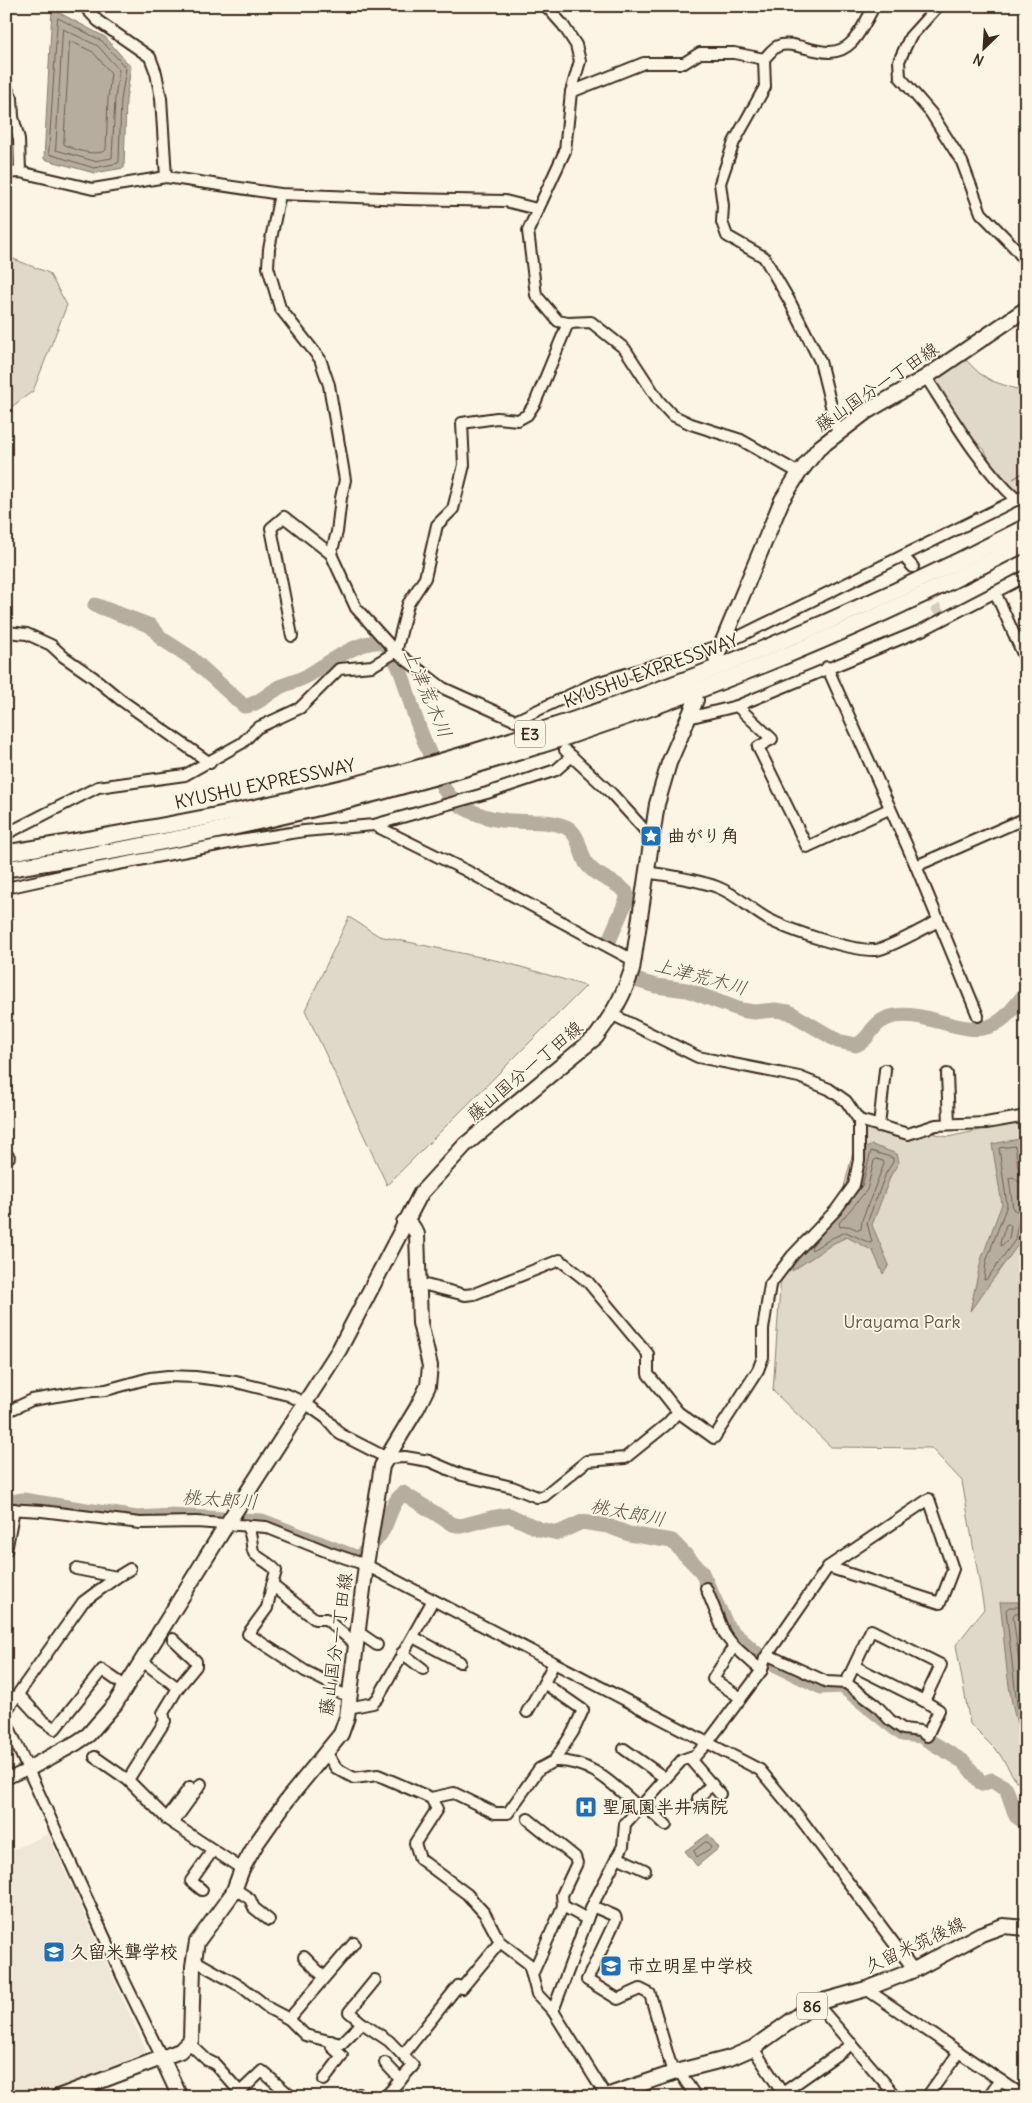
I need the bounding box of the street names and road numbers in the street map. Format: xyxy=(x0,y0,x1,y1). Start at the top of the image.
street label: 藤山国分一丁田線 xyxy=(811,337,943,436)
street label: KYUSHU EXPRESSWAY xyxy=(560,628,741,713)
road number: E3 xyxy=(515,721,545,748)
street label: KYUSHU EXPRESSWAY xyxy=(172,753,357,814)
street label: 藤山国分一丁田線 xyxy=(462,1016,587,1126)
street label: 藤山国分一丁田線 xyxy=(314,1571,357,1717)
street label: 久留米筑後線 xyxy=(861,1911,969,1978)
road number: 86 xyxy=(797,1992,827,2020)

